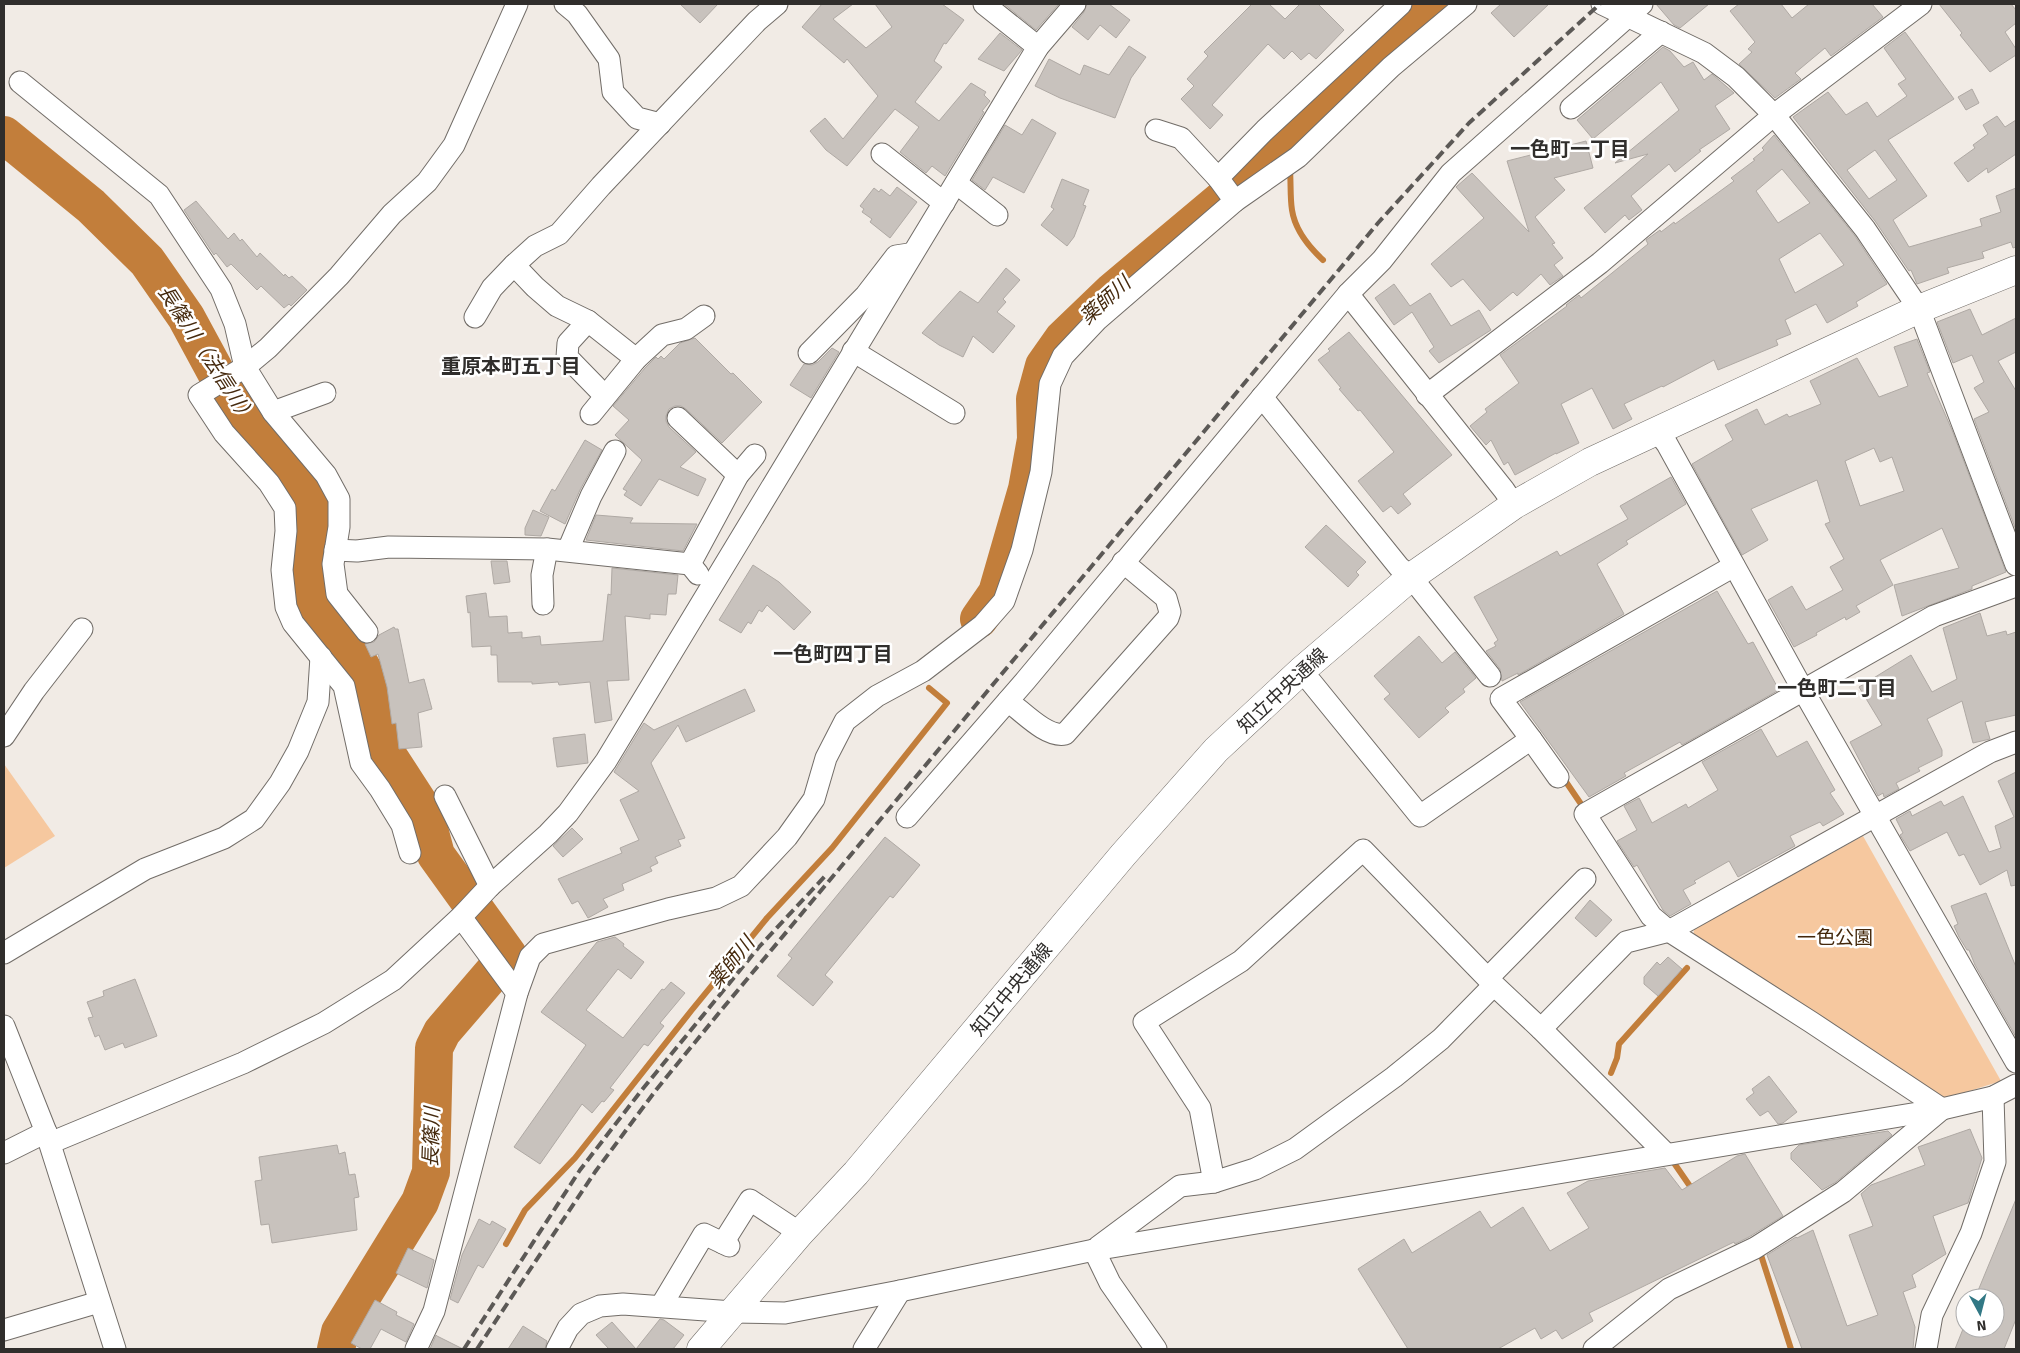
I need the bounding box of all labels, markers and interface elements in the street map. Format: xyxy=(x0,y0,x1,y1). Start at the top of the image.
district label: 一色町一丁目 xyxy=(1510,137,1630,162)
water label: 薬師川 xyxy=(1075,270,1137,330)
water label: 長篠川（法信川） xyxy=(153,280,261,428)
district label: 重原本町五丁目 xyxy=(441,354,581,379)
district label: 一色町四丁目 xyxy=(773,642,893,667)
street label: 知立中央通線 xyxy=(1233,643,1333,738)
district label: 一色町二丁目 xyxy=(1777,676,1897,701)
park label: 一色公園 xyxy=(1797,926,1873,950)
water label: 薬師川 xyxy=(703,930,761,993)
street label: 知立中央通線 xyxy=(966,938,1058,1041)
water label: 長篠川 xyxy=(418,1105,445,1167)
north arrow xyxy=(1955,1288,2005,1338)
text: N xyxy=(1976,1316,1987,1334)

